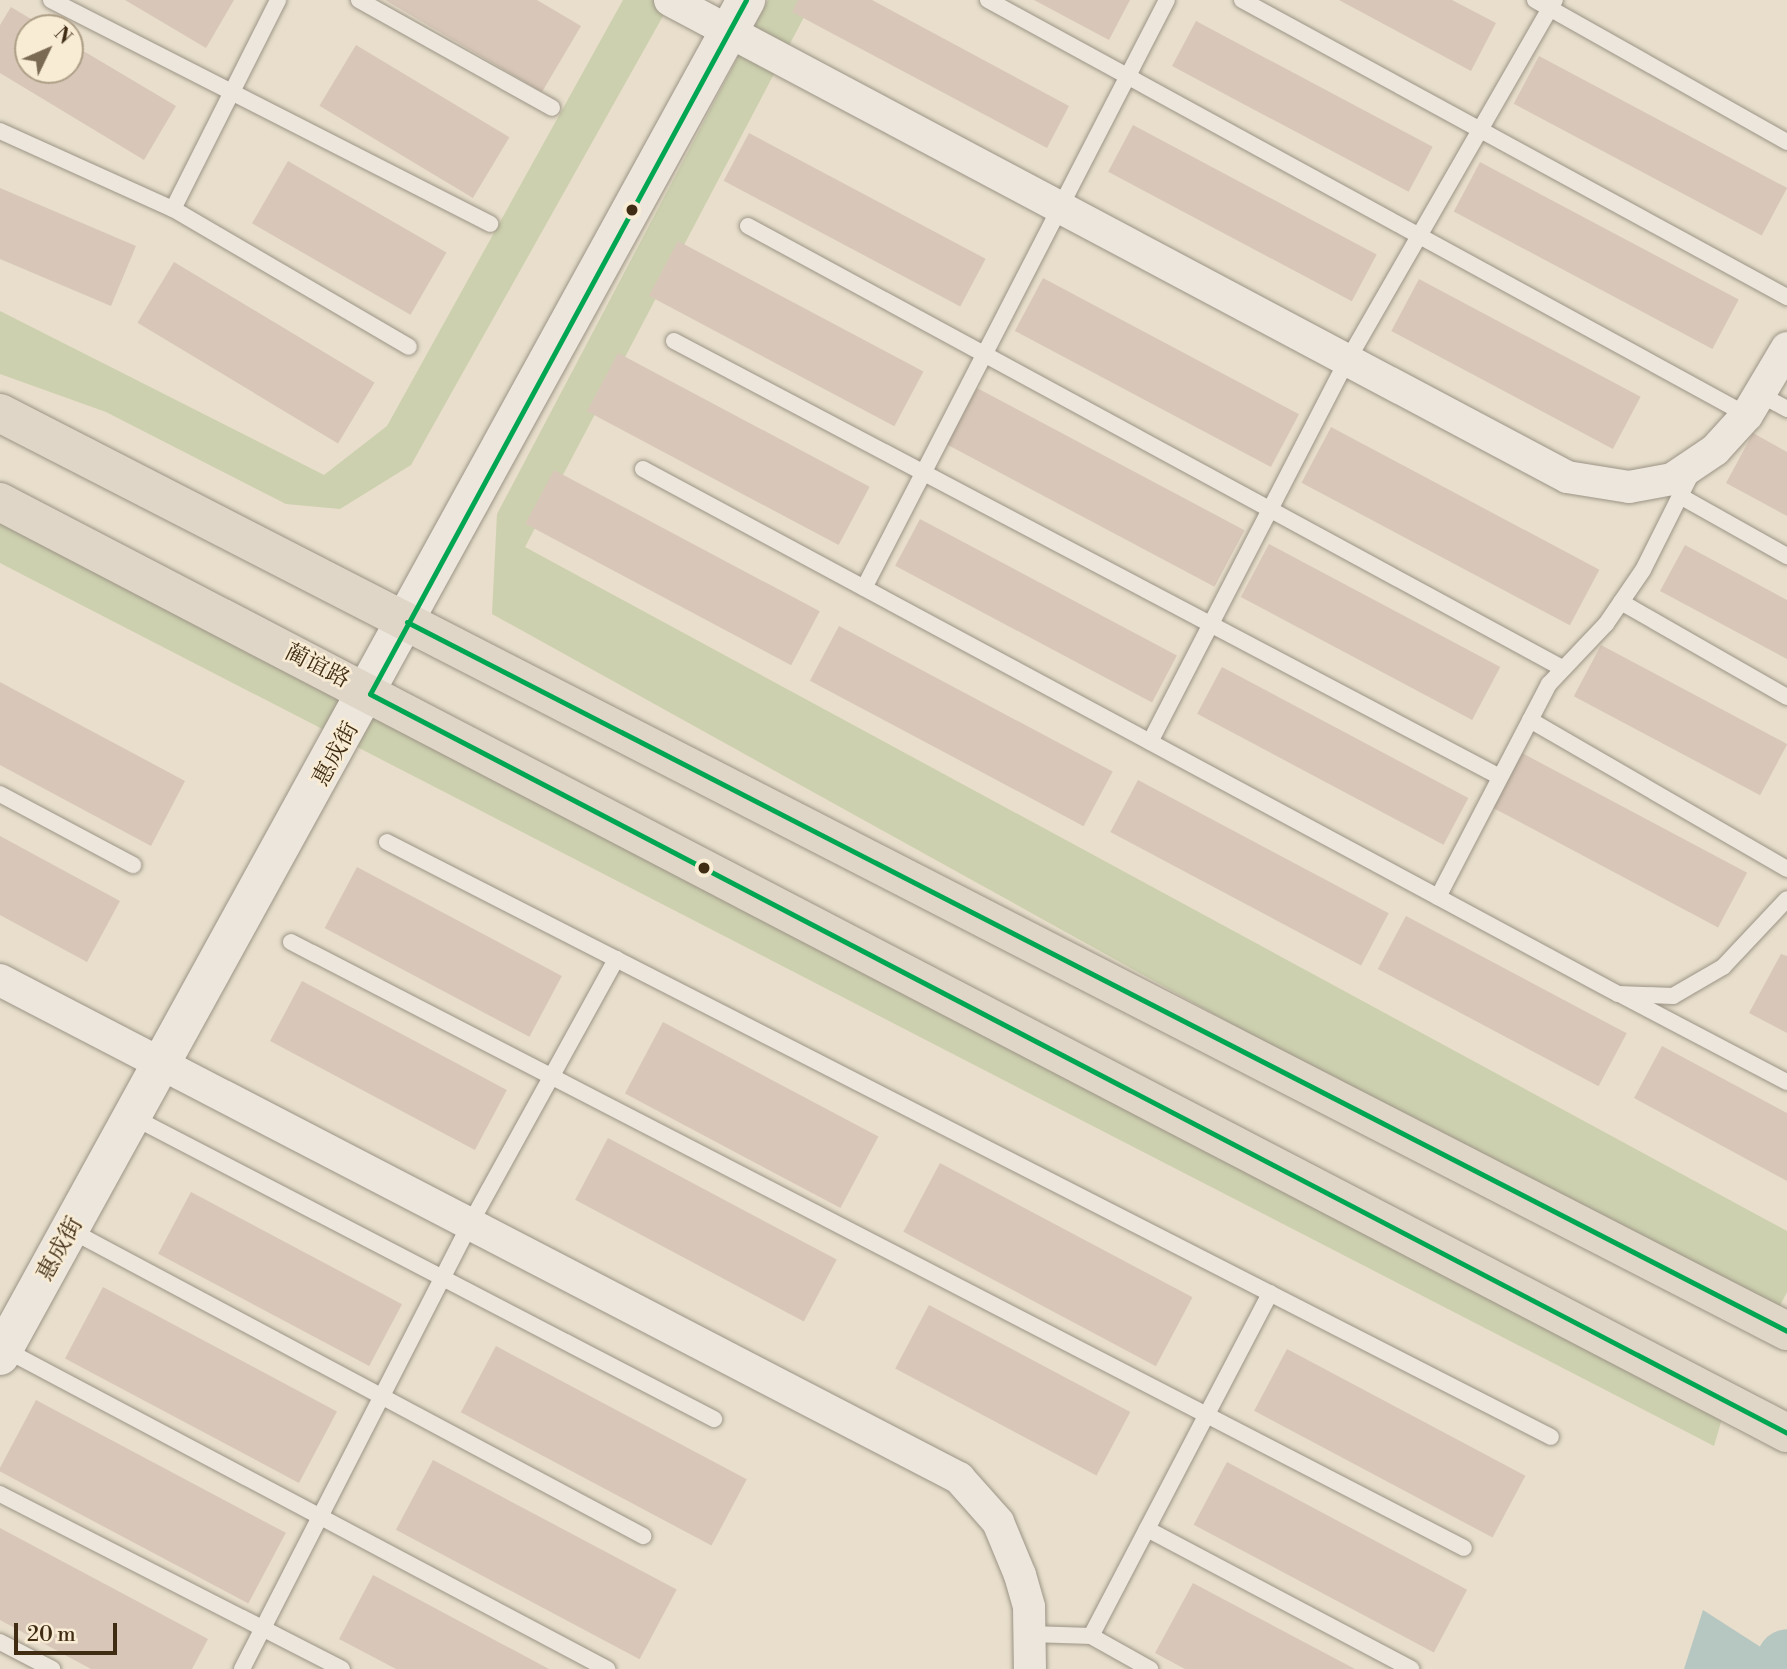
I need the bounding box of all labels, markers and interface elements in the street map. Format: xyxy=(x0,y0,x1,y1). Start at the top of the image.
north arrow xyxy=(14,14,84,84)
text: N xyxy=(49,22,77,50)
unlabelled marker xyxy=(625,203,639,217)
street label: 蔺谊路 xyxy=(280,638,354,694)
street label: 惠成街 xyxy=(307,717,365,791)
unlabelled marker xyxy=(697,861,711,875)
street label: 惠成街 xyxy=(31,1212,89,1286)
scale bar xyxy=(18,1610,121,1654)
text: 20 m xyxy=(27,1622,76,1648)

